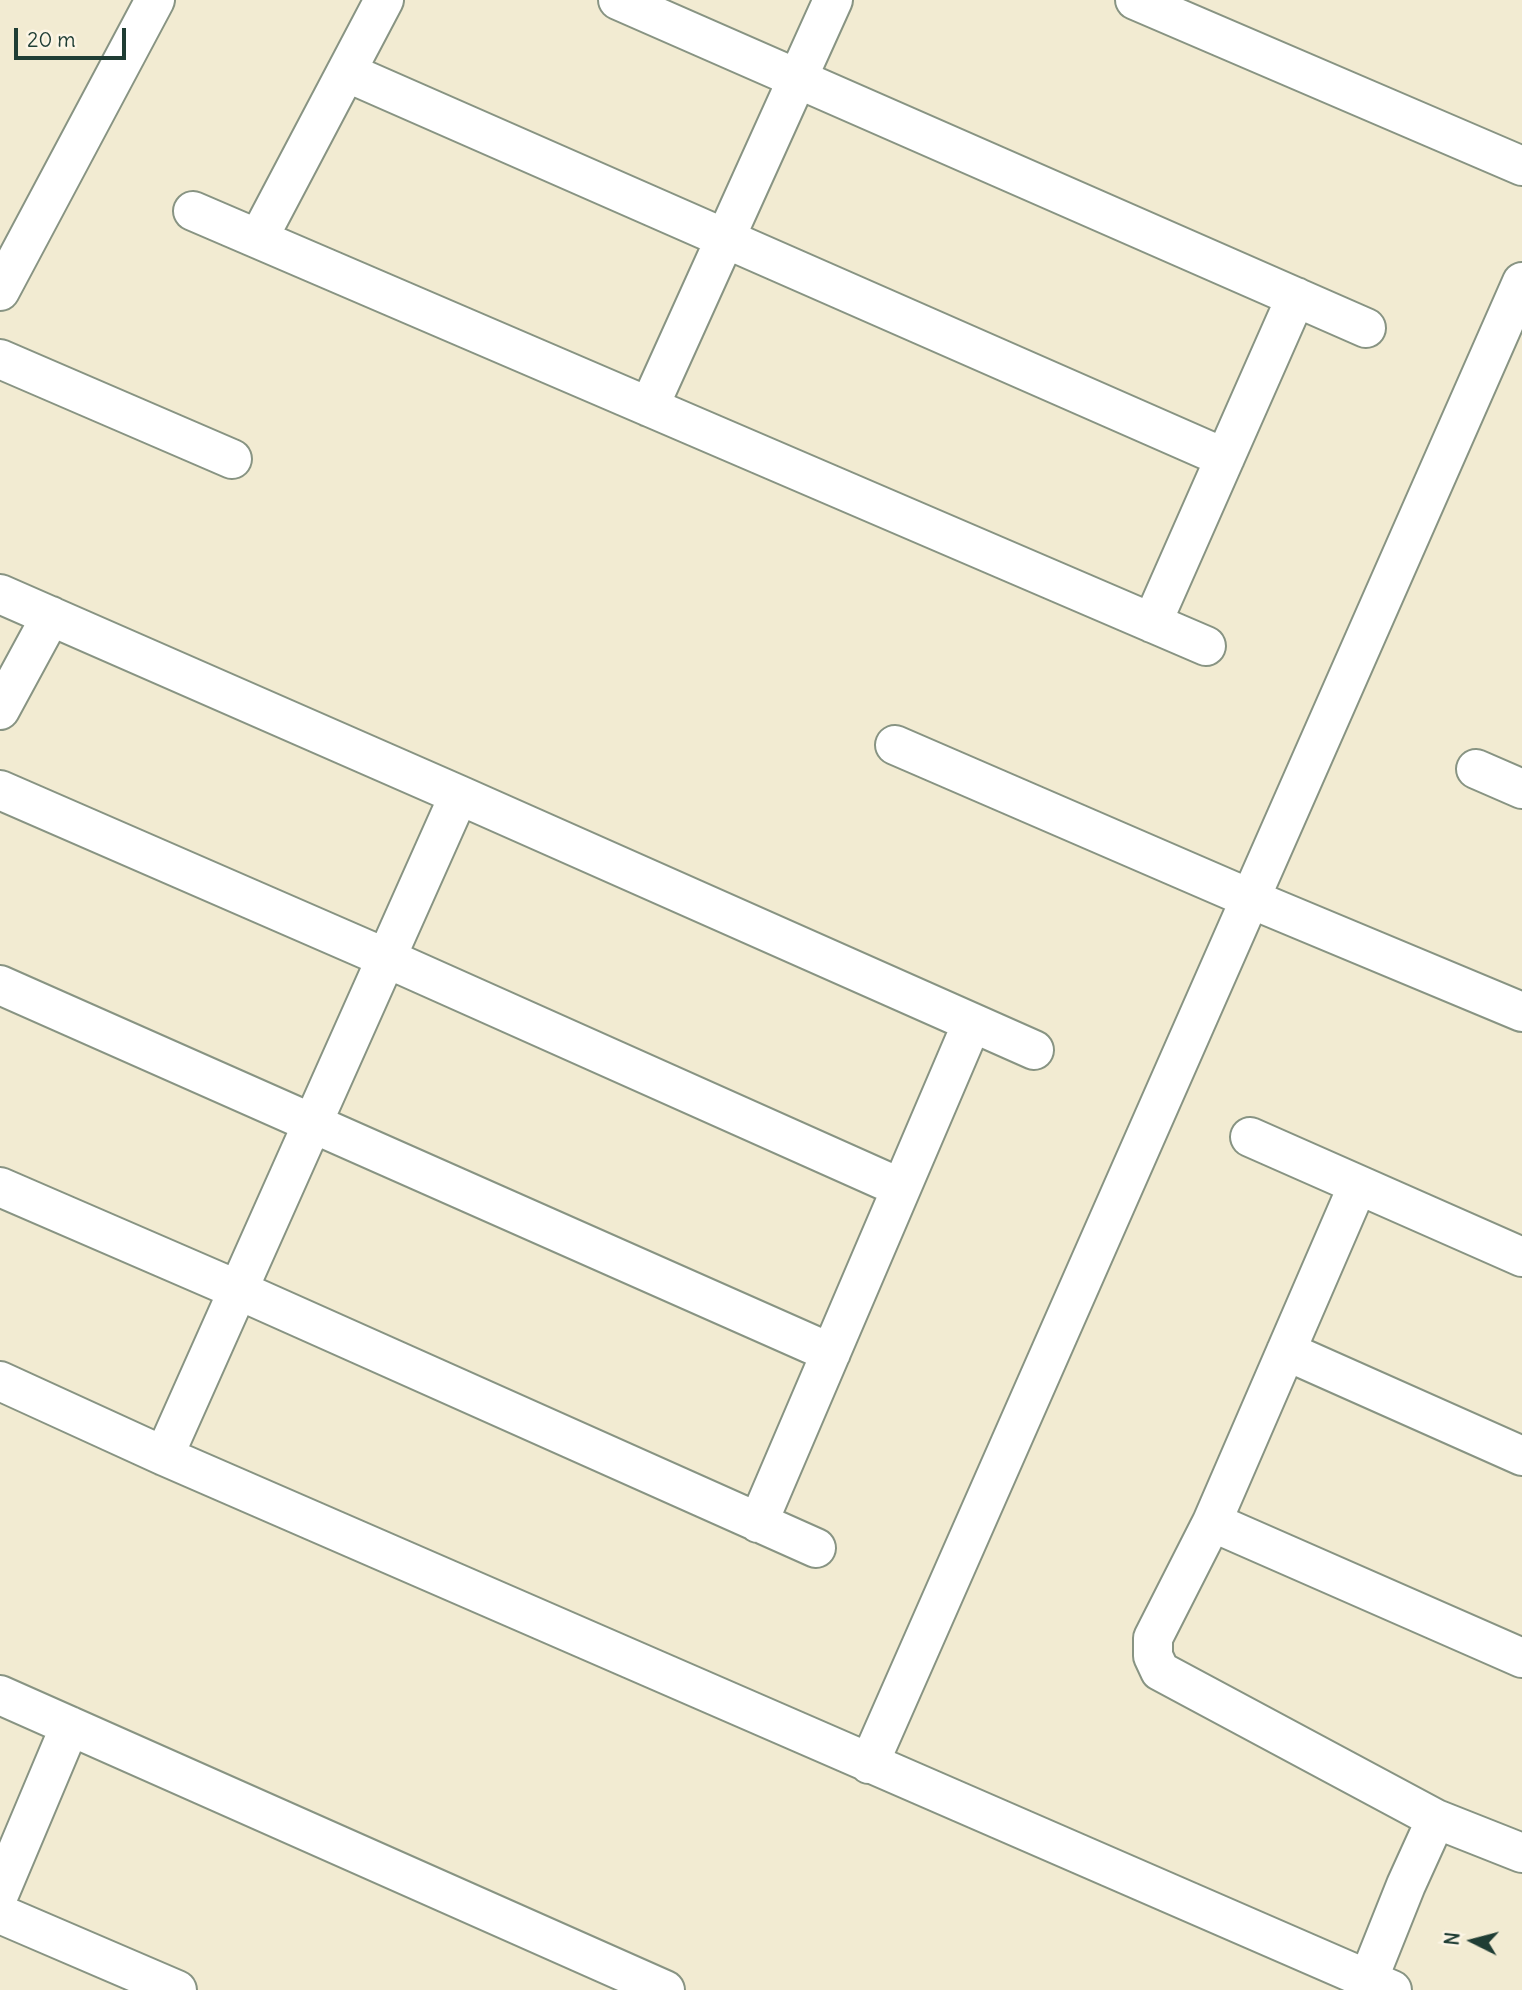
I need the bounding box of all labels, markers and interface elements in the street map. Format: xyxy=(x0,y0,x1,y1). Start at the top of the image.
scale bar xyxy=(18,14,130,58)
text: 20 m xyxy=(27,26,76,53)
north arrow xyxy=(1438,1906,1508,1976)
text: N xyxy=(1439,1931,1465,1947)

